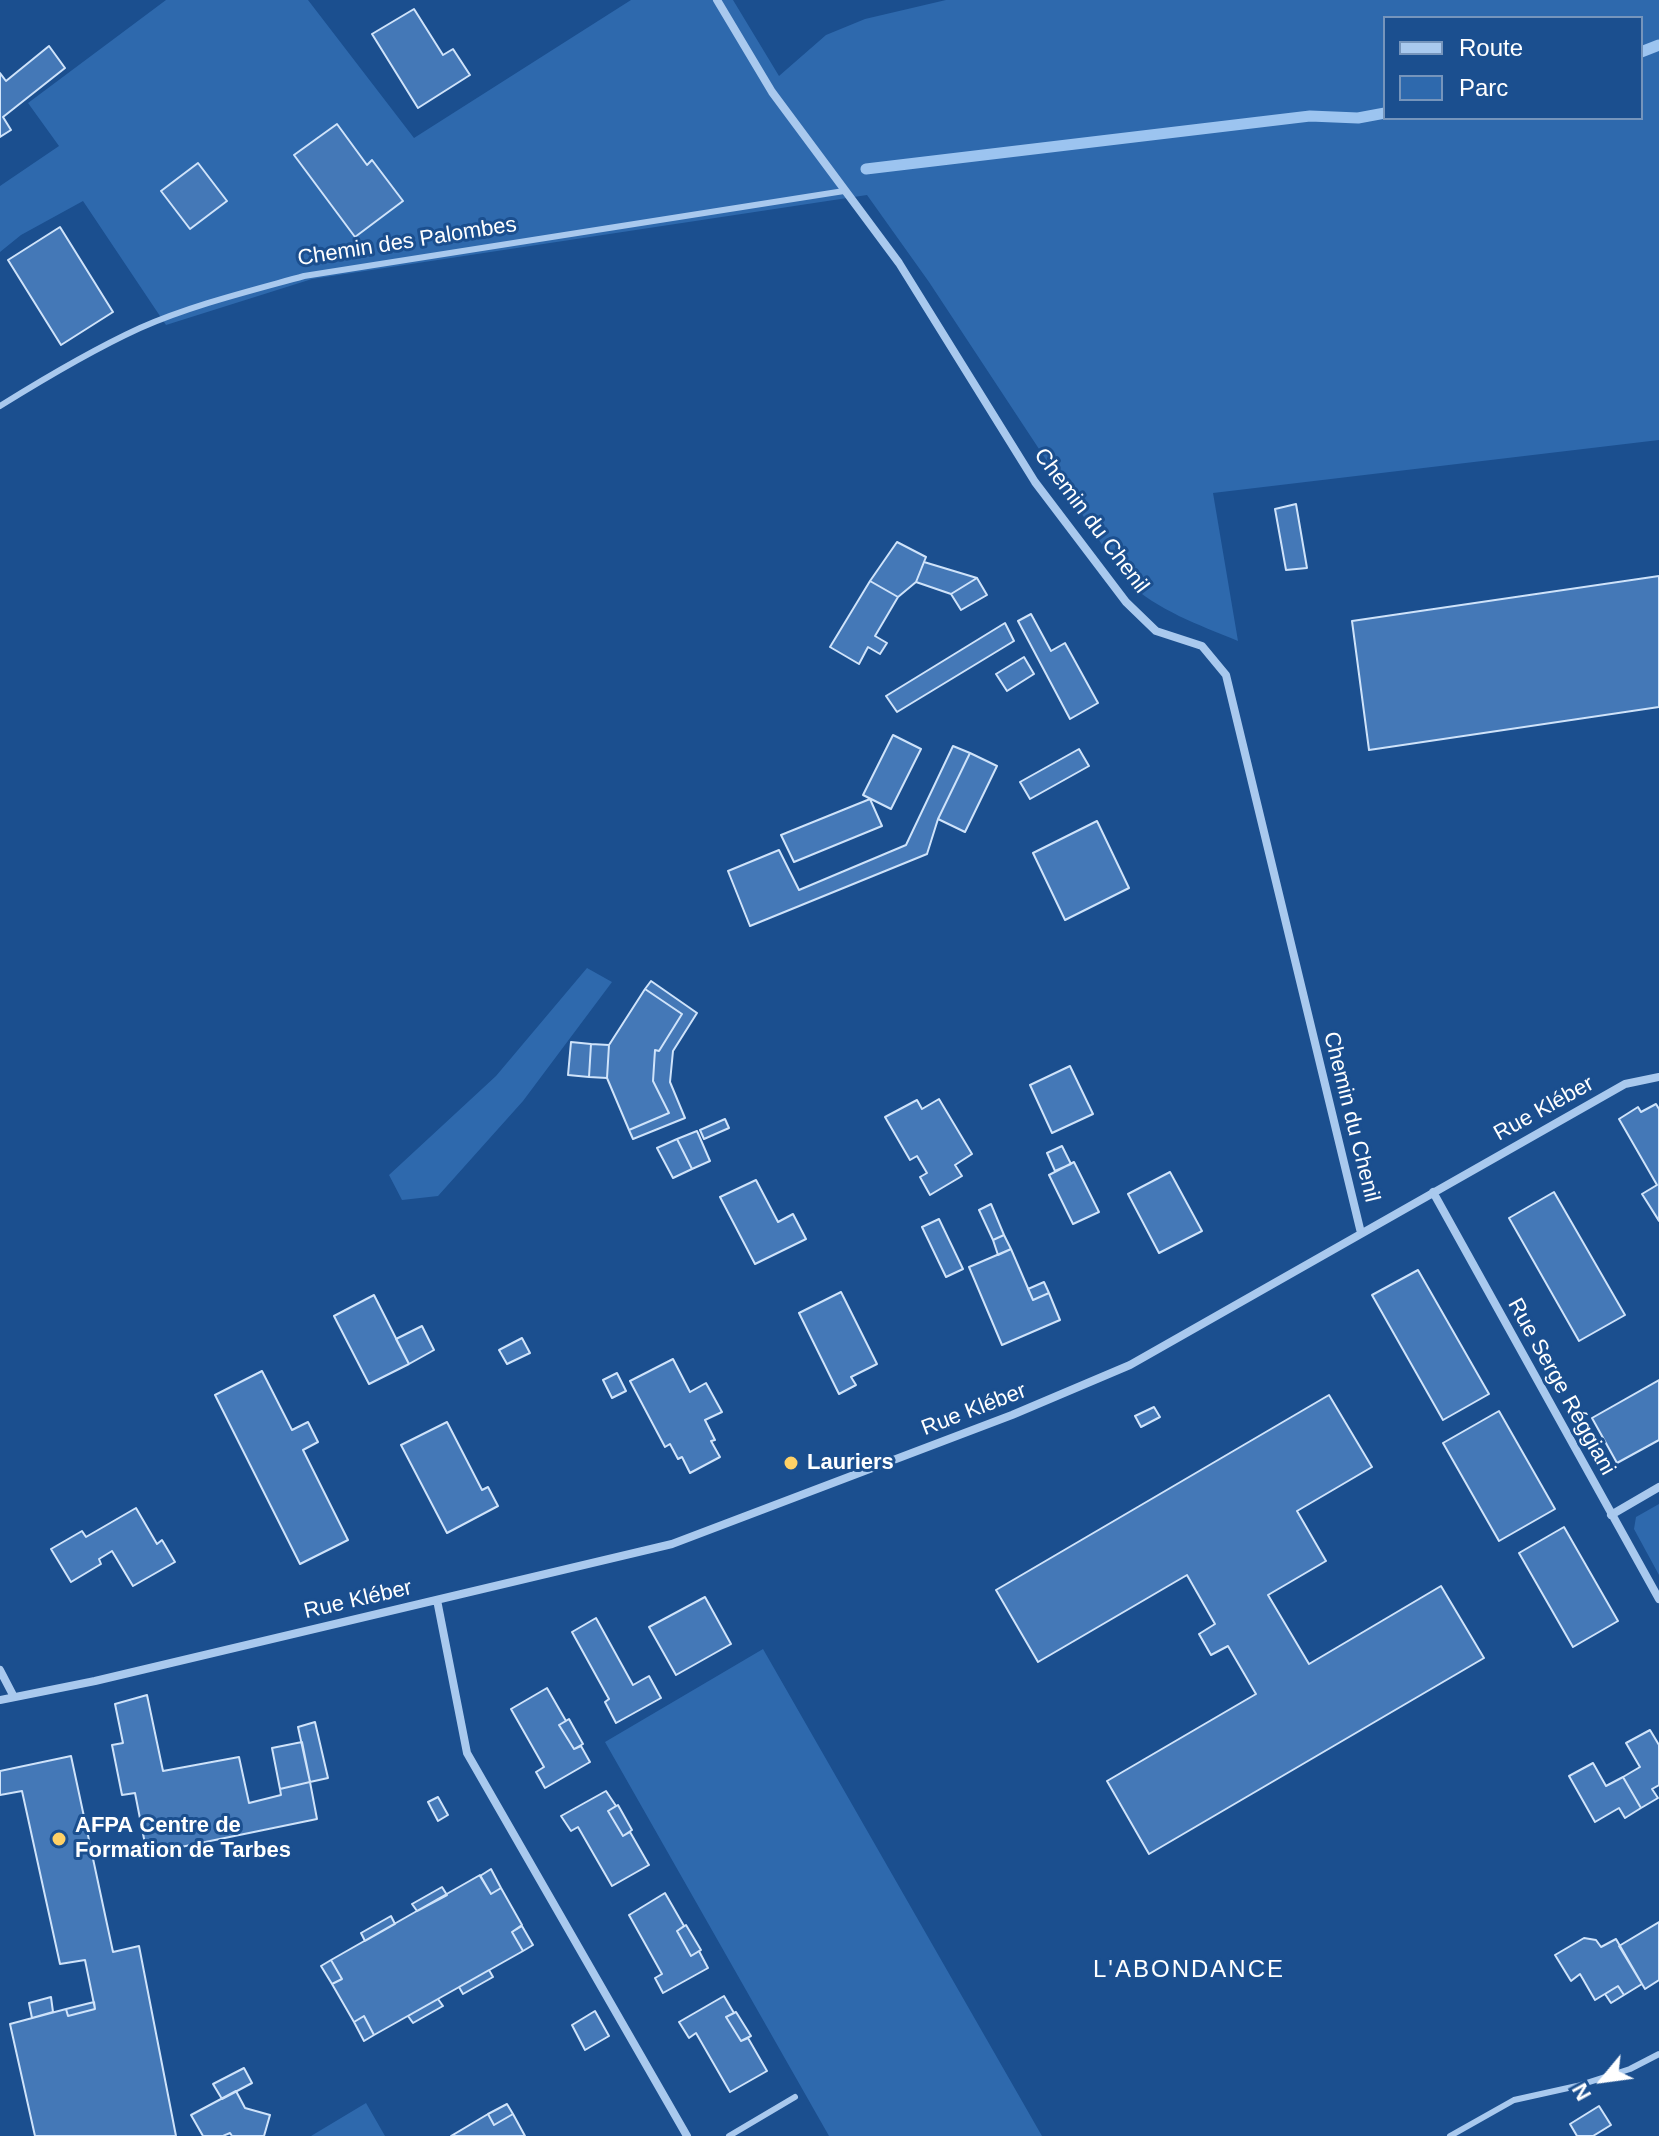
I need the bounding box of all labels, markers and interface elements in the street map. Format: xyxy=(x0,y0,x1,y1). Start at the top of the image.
legend xyxy=(1383,16,1643,120)
text: Route xyxy=(1459,34,1523,61)
text: Parc xyxy=(1459,74,1508,101)
street label: Chemin des Palombes xyxy=(296,212,518,272)
street label: Chemin du Chenil xyxy=(1028,443,1154,599)
street label: Chemin du Chenil xyxy=(1317,1029,1385,1205)
street label: Rue Kléber xyxy=(1489,1071,1599,1147)
street label: Rue Serge Réggiani xyxy=(1501,1294,1621,1480)
street label: Rue Kléber xyxy=(918,1378,1030,1442)
place label: Lauriers xyxy=(807,1450,894,1476)
marker: Lauriers xyxy=(782,1454,800,1472)
street label: Rue Kléber xyxy=(301,1575,415,1625)
place label: AFPA Centre de Formation de Tarbes xyxy=(75,1813,291,1864)
marker: AFPA Centre de Formation de Tarbes xyxy=(50,1830,68,1848)
district label: L'ABONDANCE xyxy=(1093,1956,1285,1984)
north arrow xyxy=(1563,2040,1643,2120)
text: N xyxy=(1567,2079,1596,2105)

